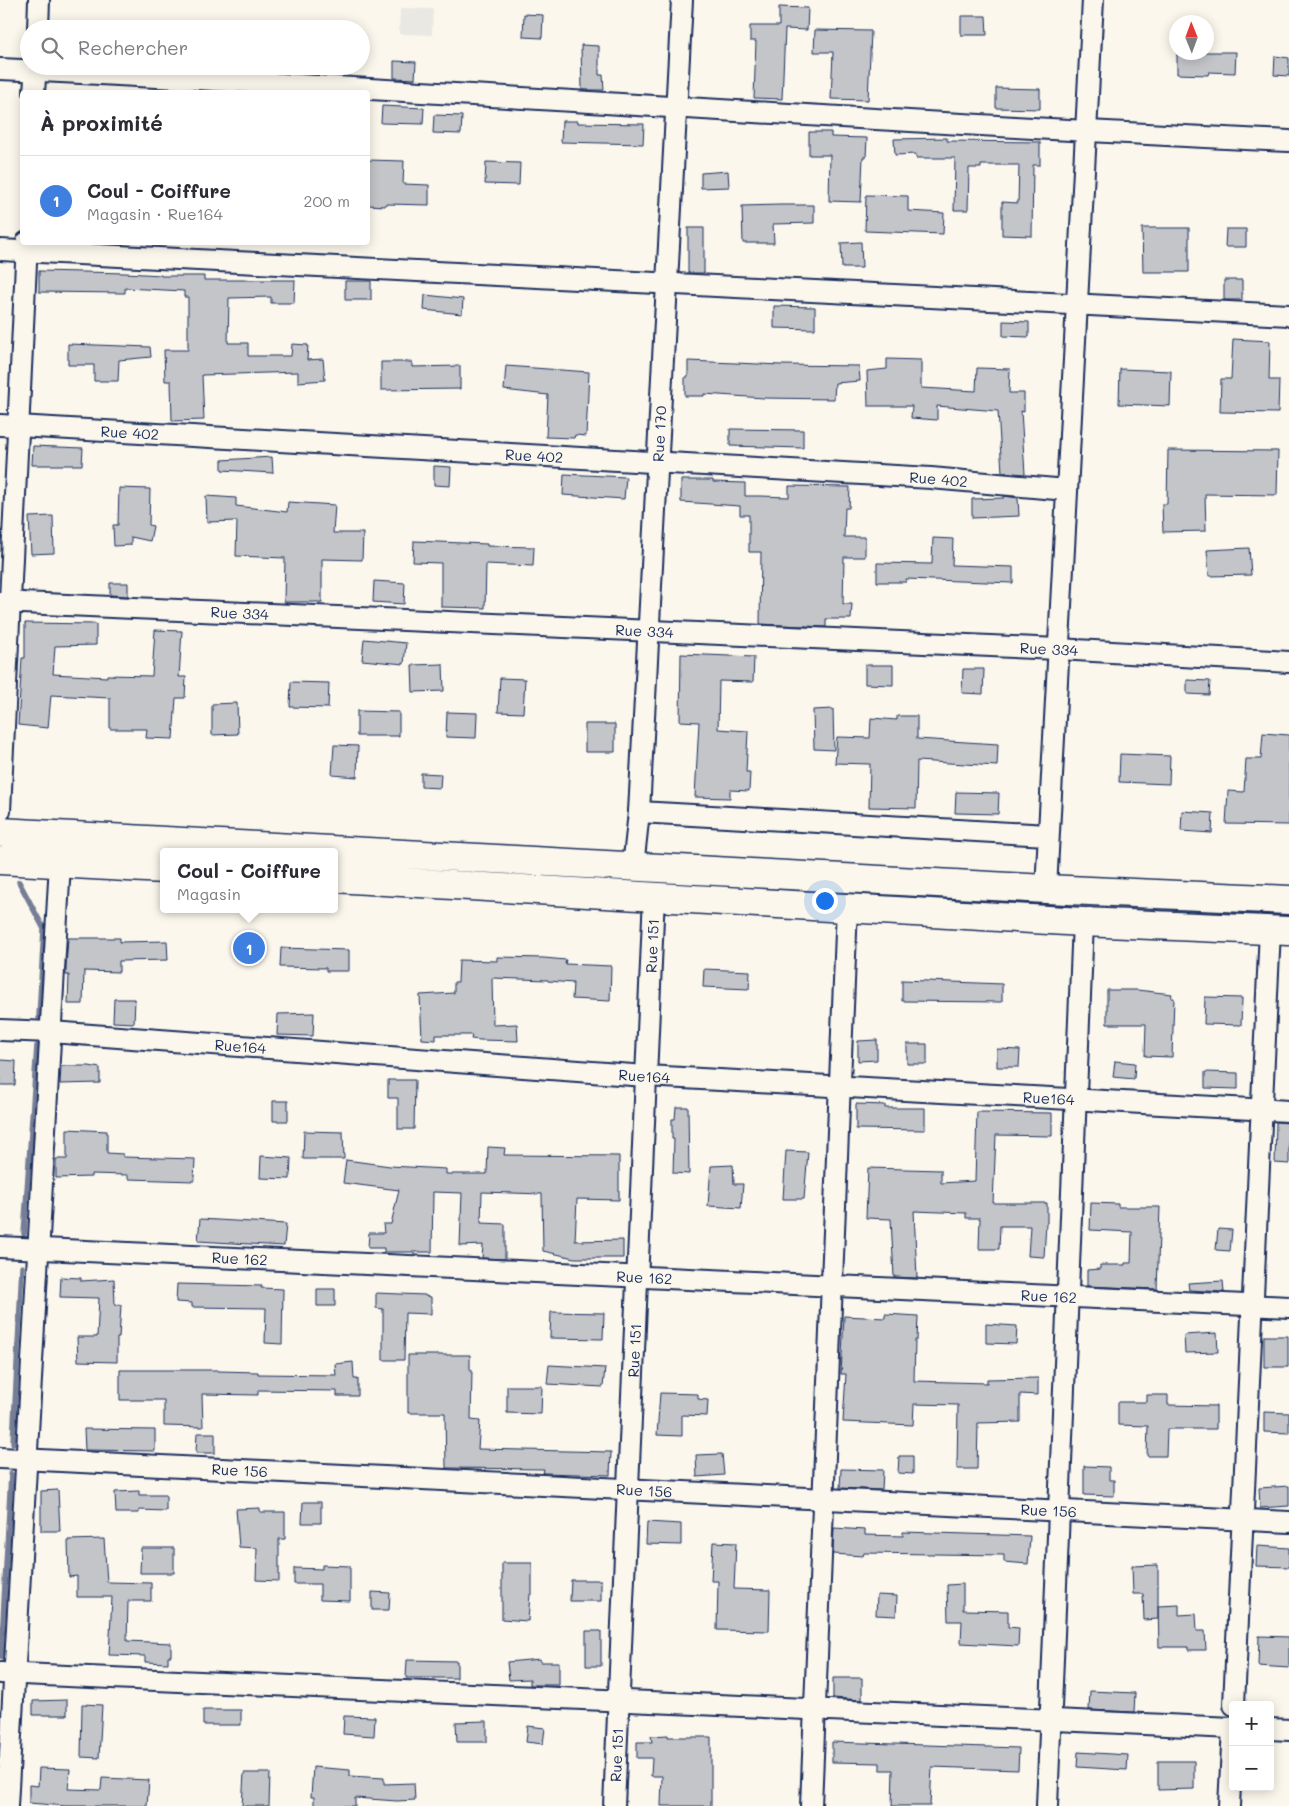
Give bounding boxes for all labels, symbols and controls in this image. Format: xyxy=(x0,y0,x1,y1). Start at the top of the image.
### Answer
north arrow xyxy=(1169,15,1214,60)
search box xyxy=(20,20,370,75)
icon: search xyxy=(38,34,66,62)
text: Rechercher xyxy=(78,35,188,60)
text: À proximité xyxy=(40,109,163,136)
text: Coul - Coiffure xyxy=(87,178,231,203)
text: 1 xyxy=(52,190,60,211)
text: 200 m xyxy=(303,190,350,211)
text: Magasin · Rue164 xyxy=(87,203,223,224)
street label: Rue 170 xyxy=(648,405,670,462)
street label: Rue 402 xyxy=(100,421,160,444)
street label: Rue 402 xyxy=(504,444,564,467)
street label: Rue 402 xyxy=(909,467,968,491)
street label: Rue 334 xyxy=(210,601,270,624)
street label: Rue 334 xyxy=(615,619,674,642)
street label: Rue 334 xyxy=(1019,637,1079,660)
popup xyxy=(160,848,338,913)
text: Coul - Coiffure xyxy=(177,858,321,883)
text: Magasin xyxy=(177,883,241,904)
your location xyxy=(812,888,838,914)
street label: Rue 151 xyxy=(641,918,663,973)
pin: 1 xyxy=(233,929,265,967)
street label: Rue164 xyxy=(214,1034,267,1058)
street label: Rue164 xyxy=(618,1064,671,1087)
street label: Rue164 xyxy=(1022,1087,1075,1109)
street label: Rue 162 xyxy=(211,1247,268,1269)
street label: Rue 162 xyxy=(616,1266,673,1288)
street label: Rue 162 xyxy=(1020,1285,1077,1307)
street label: Rue 151 xyxy=(623,1323,645,1378)
street label: Rue 156 xyxy=(211,1459,268,1481)
street label: Rue 156 xyxy=(616,1479,673,1501)
street label: Rue 156 xyxy=(1020,1499,1077,1521)
map controls xyxy=(1229,1701,1274,1791)
button: + xyxy=(1229,1701,1274,1746)
street label: Rue 151 xyxy=(605,1728,627,1783)
button: − xyxy=(1229,1746,1274,1791)

